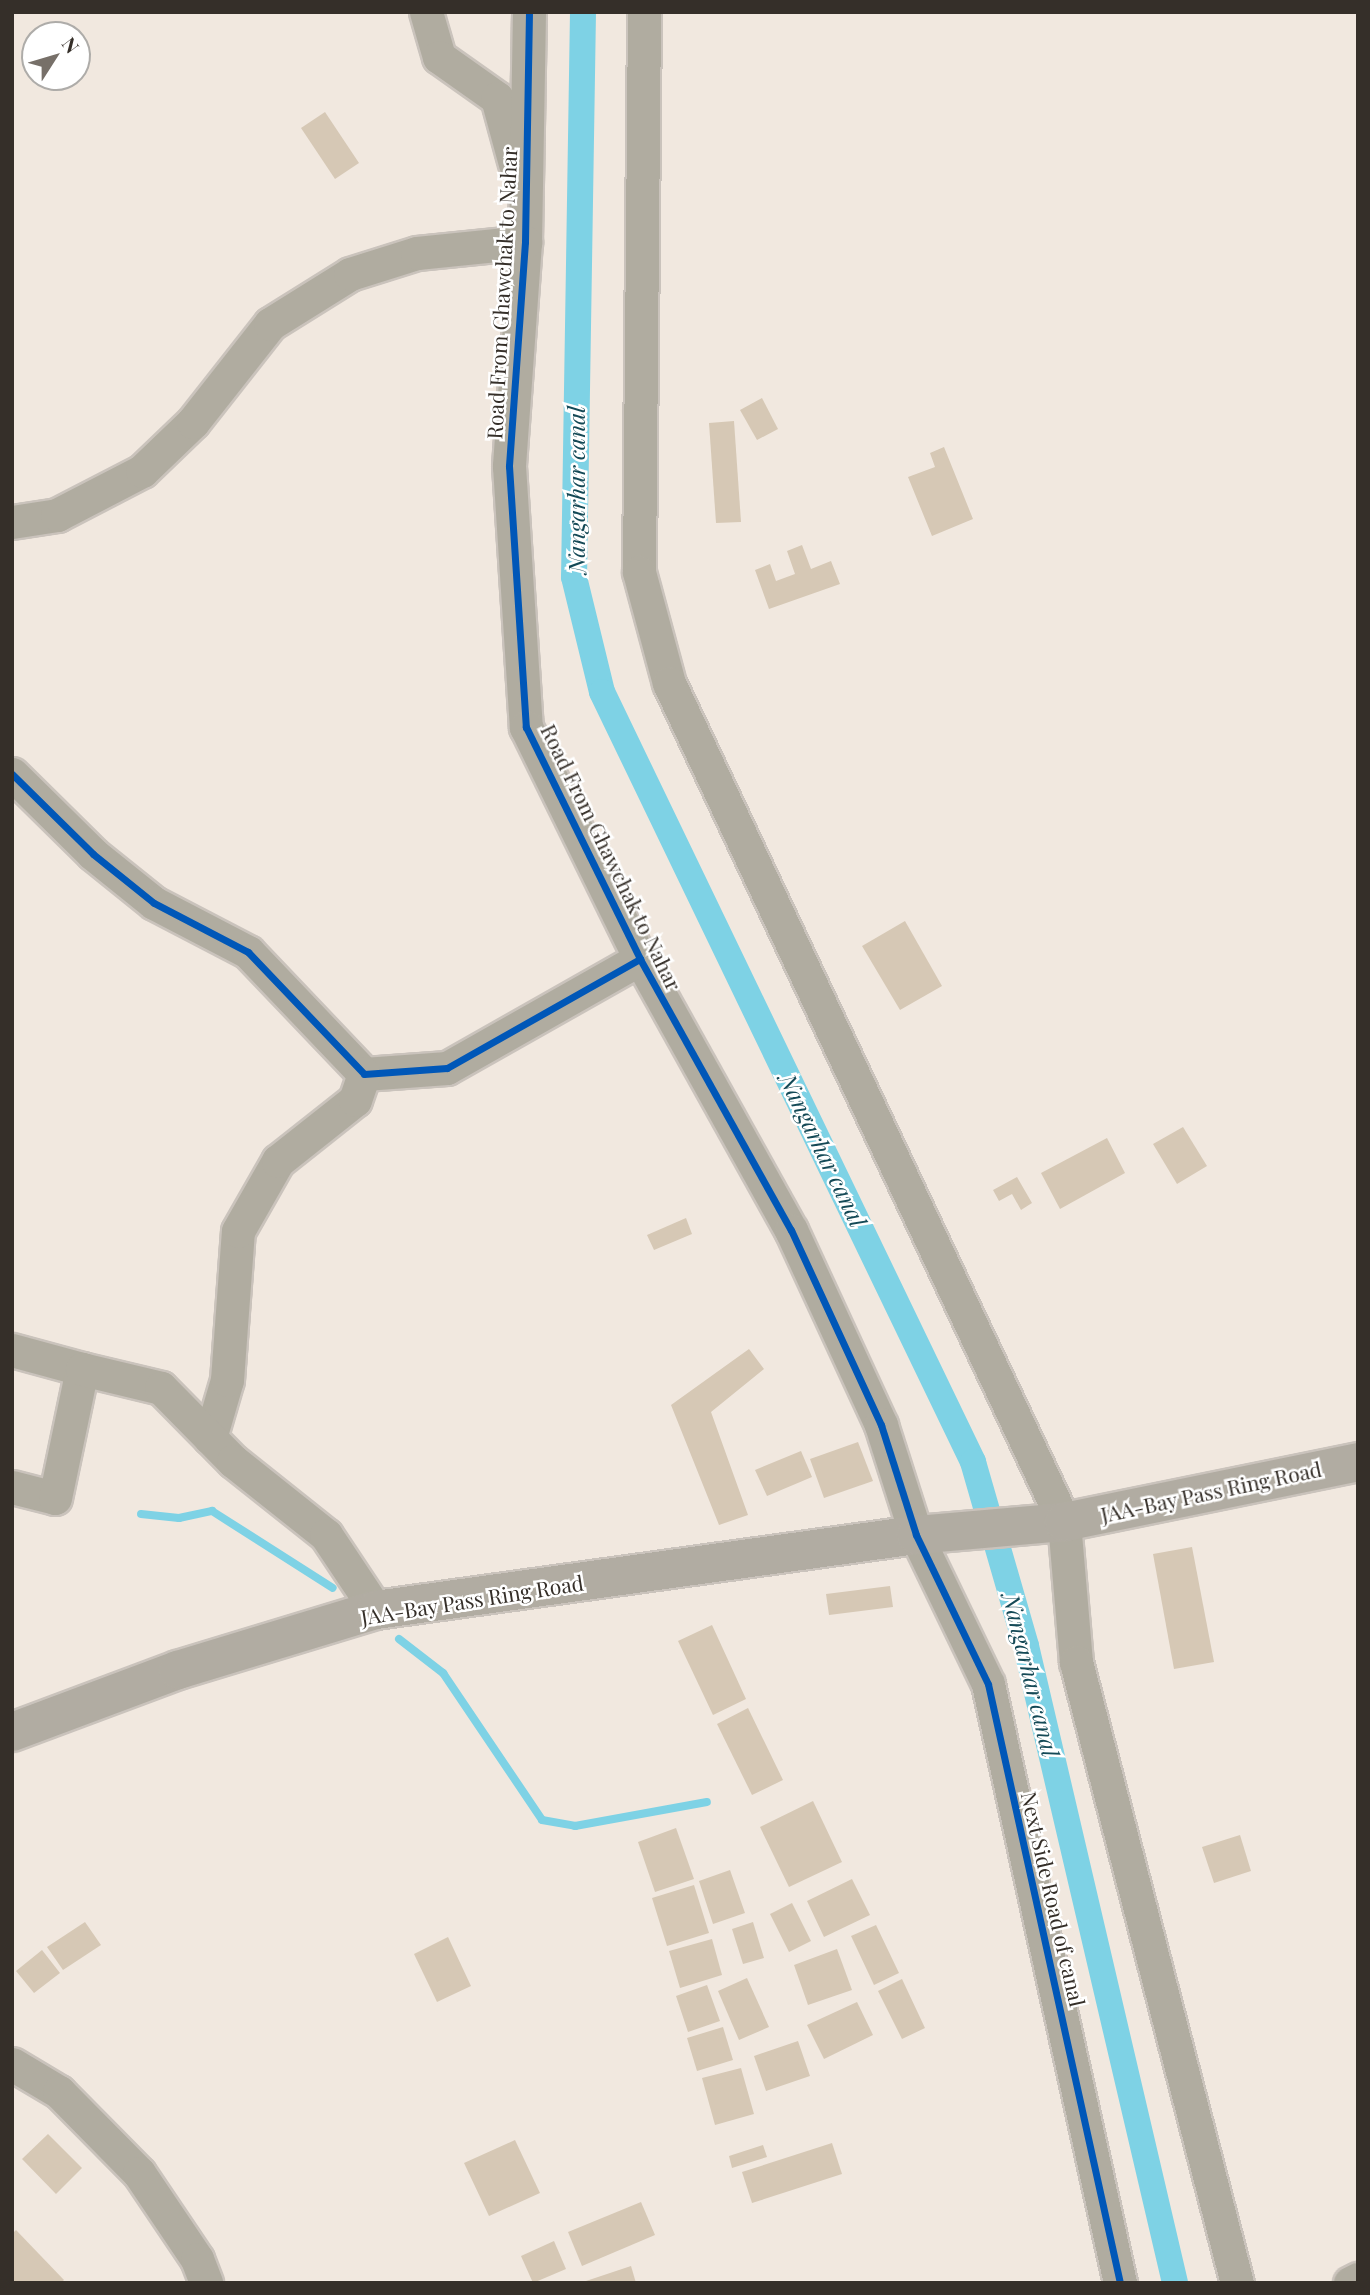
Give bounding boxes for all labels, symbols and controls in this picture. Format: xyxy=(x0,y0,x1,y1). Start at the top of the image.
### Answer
north arrow xyxy=(21,21,91,91)
text: N xyxy=(57,31,86,58)
street label: Road From Ghawchak to Nahar xyxy=(481,146,521,440)
water label: Nangarhar canal xyxy=(562,406,590,574)
street label: Road From Ghawchak to Nahar xyxy=(536,720,688,994)
water label: Nangarhar canal xyxy=(774,1069,872,1231)
street label: JAA-Bay Pass Ring Road xyxy=(1098,1455,1324,1527)
street label: JAA-Bay Pass Ring Road xyxy=(359,1569,585,1629)
water label: Nangarhar canal xyxy=(997,1590,1065,1760)
street label: Next Side Road of canal xyxy=(1017,1789,1091,2009)

